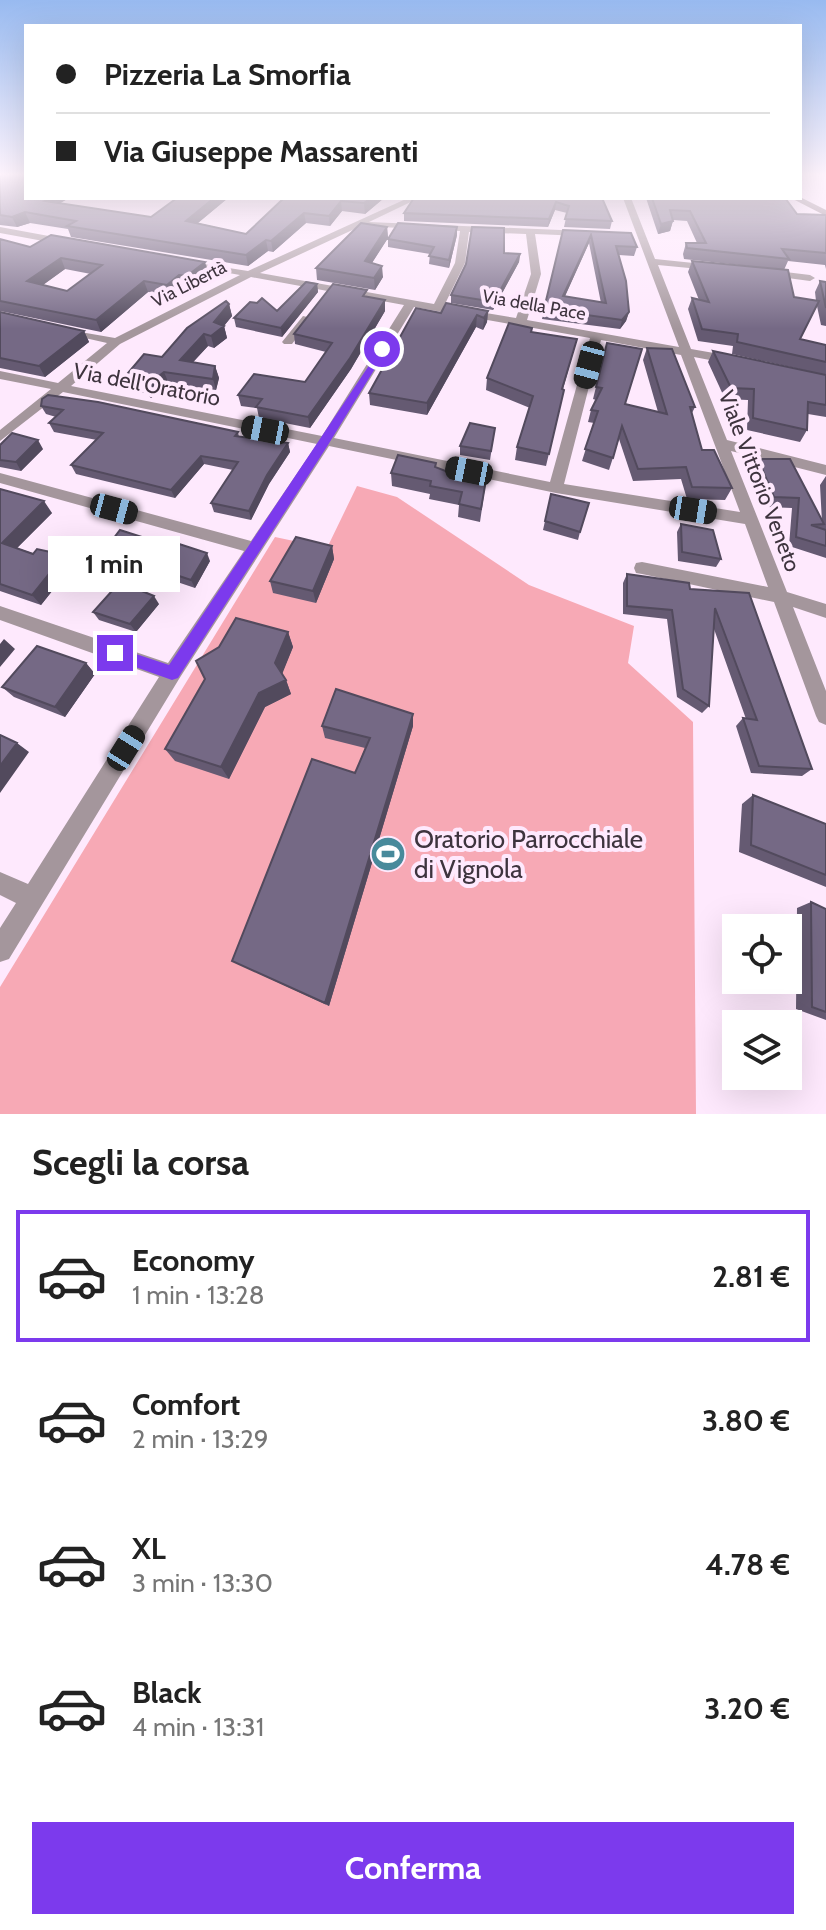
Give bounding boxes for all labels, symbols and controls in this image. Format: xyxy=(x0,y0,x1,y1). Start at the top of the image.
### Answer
text: Pizzeria La Smorfia xyxy=(104,56,351,93)
text: Via Giuseppe Massarenti xyxy=(104,133,419,170)
street label: Via Libertà xyxy=(148,256,230,312)
street label: Via della Pace xyxy=(481,285,587,325)
route start xyxy=(364,331,400,367)
car xyxy=(571,339,607,391)
street label: Via dell'Oratorio xyxy=(71,357,223,412)
street label: Viale Vittorio Veneto xyxy=(713,387,807,576)
car xyxy=(239,414,291,446)
car xyxy=(443,455,495,487)
car xyxy=(88,491,140,527)
car xyxy=(667,494,719,526)
callout: 1 min xyxy=(49,537,181,593)
text: 1 min xyxy=(85,548,143,580)
route end xyxy=(97,635,133,671)
car xyxy=(103,721,149,775)
place label: Oratorio Parrocchiale di Vignola xyxy=(414,823,643,885)
sports icon: Oratorio Parrocchiale di Vignola xyxy=(369,835,407,873)
map controls xyxy=(722,914,802,1090)
button: locate xyxy=(722,914,802,994)
button: layers xyxy=(722,1010,802,1090)
text: Scegli la corsa xyxy=(32,1140,249,1184)
icon: car xyxy=(36,1240,108,1312)
text: Economy xyxy=(132,1242,255,1279)
text: 2.81 € xyxy=(712,1258,790,1295)
text: 1 min · 13:28 xyxy=(132,1279,264,1311)
icon: car xyxy=(36,1384,108,1456)
text: Comfort xyxy=(132,1386,240,1423)
text: 3.80 € xyxy=(702,1402,790,1439)
text: 2 min · 13:29 xyxy=(132,1423,269,1455)
icon: car xyxy=(36,1528,108,1600)
text: XL xyxy=(132,1530,166,1567)
text: 4.78 € xyxy=(705,1546,790,1583)
text: 3 min · 13:30 xyxy=(132,1567,273,1599)
icon: car xyxy=(36,1672,108,1744)
text: Black xyxy=(132,1674,202,1711)
text: 3.20 € xyxy=(704,1690,790,1727)
text: 4 min · 13:31 xyxy=(132,1711,264,1743)
button: Conferma xyxy=(32,1822,794,1914)

